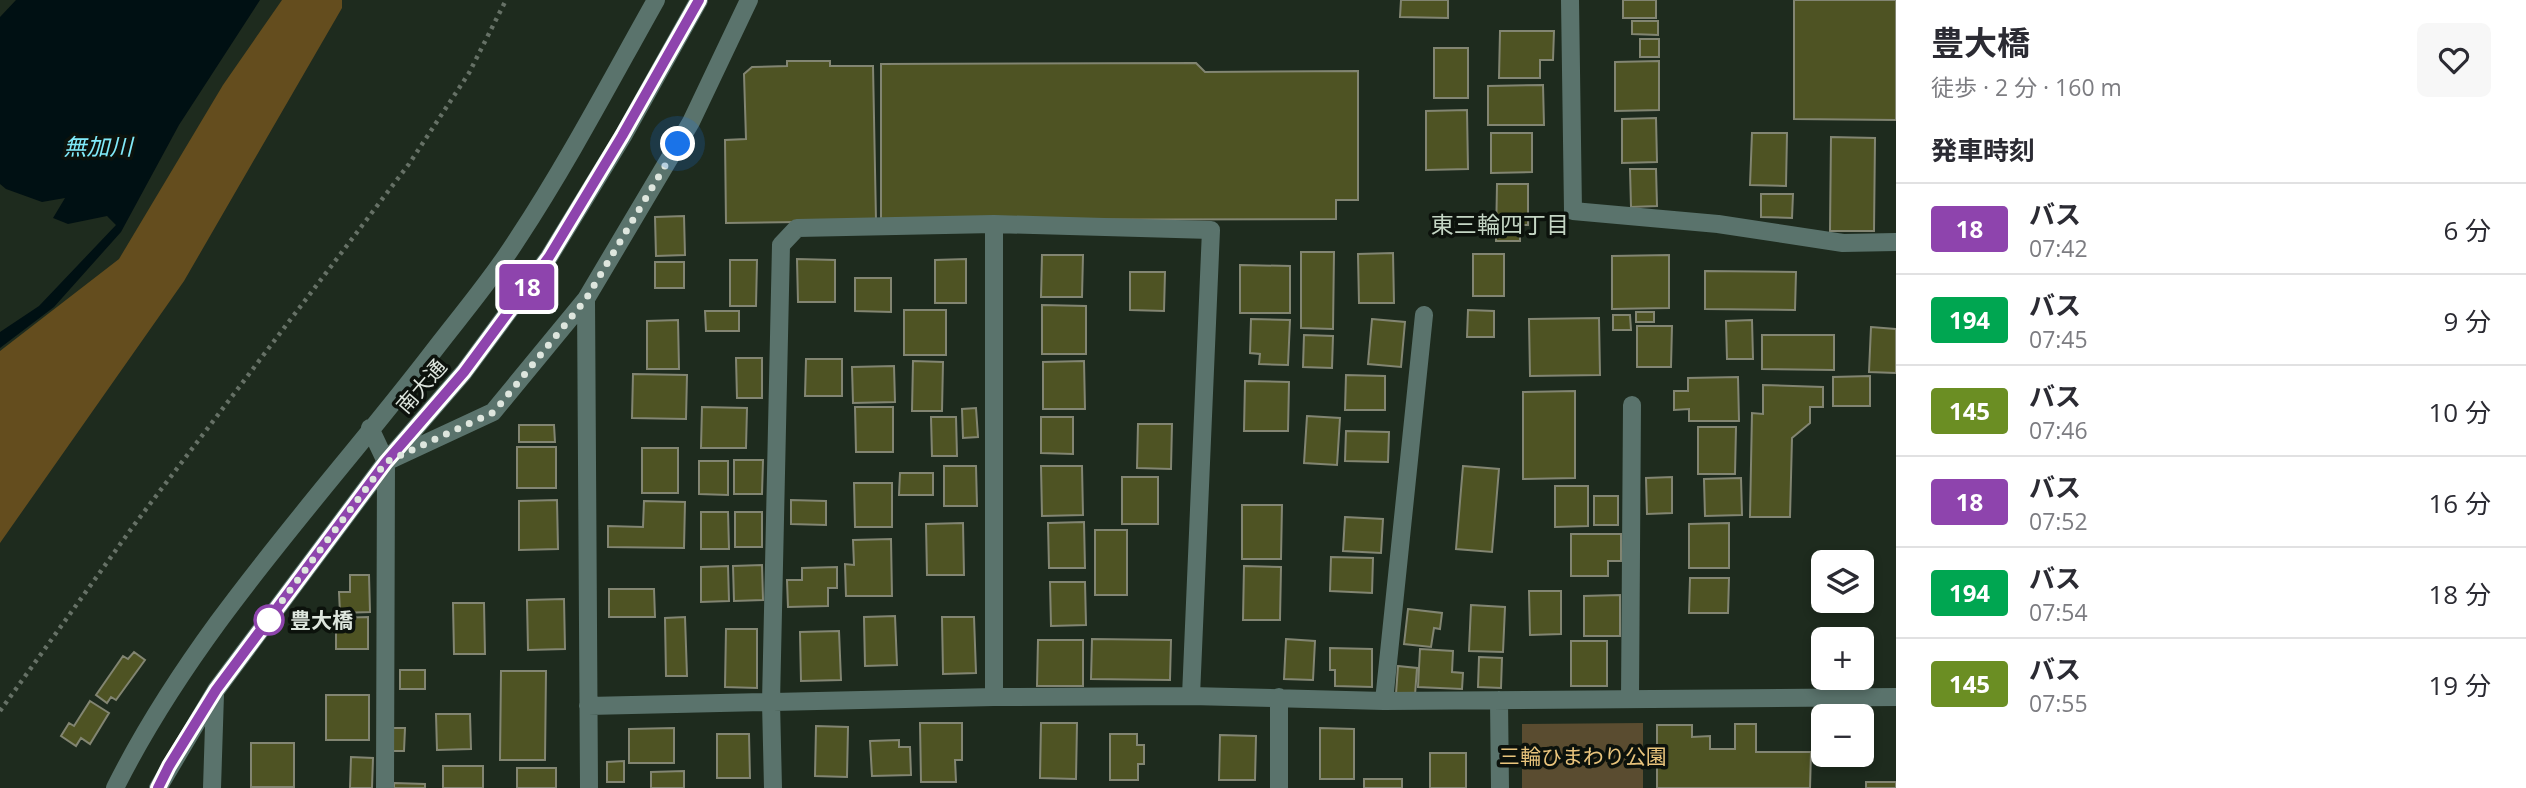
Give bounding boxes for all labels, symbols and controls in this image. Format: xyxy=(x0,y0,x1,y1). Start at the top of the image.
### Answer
text: 豊大橋 xyxy=(1931,20,2030,65)
button: heart xyxy=(2417,23,2491,97)
text: 徒歩 · 2 分 · 160 m xyxy=(1931,71,2122,103)
your location xyxy=(660,126,695,161)
water label: 無加川 xyxy=(64,130,136,162)
text: 発車時刻 xyxy=(1931,132,2035,168)
text: バス xyxy=(2029,196,2081,232)
district label: 東三輪四丁目 xyxy=(1431,208,1569,240)
text: 18 xyxy=(1956,212,1983,245)
text: 6 分 xyxy=(2443,212,2491,248)
text: 07:42 xyxy=(2029,232,2088,264)
line badge: 18 xyxy=(496,264,558,310)
text: 18 xyxy=(513,270,541,303)
text: バス xyxy=(2029,287,2081,323)
text: 194 xyxy=(1949,303,1990,336)
text: 9 分 xyxy=(2443,303,2491,339)
text: 07:45 xyxy=(2029,323,2088,355)
street label: 南大通 xyxy=(390,353,452,419)
text: バス xyxy=(2029,378,2081,414)
text: 145 xyxy=(1949,394,1990,427)
text: 10 分 xyxy=(2429,394,2491,430)
text: 07:46 xyxy=(2029,414,2088,446)
text: バス xyxy=(2029,469,2081,505)
text: 18 xyxy=(1956,485,1983,518)
text: 16 分 xyxy=(2429,485,2491,521)
text: 07:52 xyxy=(2029,505,2088,537)
map controls xyxy=(1811,550,1874,767)
button: layers xyxy=(1811,550,1874,613)
text: バス xyxy=(2029,560,2081,596)
text: 194 xyxy=(1949,576,1990,609)
text: 18 分 xyxy=(2429,576,2491,612)
text: 07:54 xyxy=(2029,596,2088,628)
marker: 豊大橋 xyxy=(254,605,284,635)
place label: 豊大橋 xyxy=(290,606,353,634)
button: + xyxy=(1811,627,1874,690)
text: バス xyxy=(2029,651,2081,687)
text: 145 xyxy=(1949,667,1990,700)
text: 19 分 xyxy=(2429,667,2491,703)
text: 07:55 xyxy=(2029,687,2088,719)
button: − xyxy=(1811,704,1874,767)
park label: 三輪ひまわり公園 xyxy=(1499,742,1667,770)

